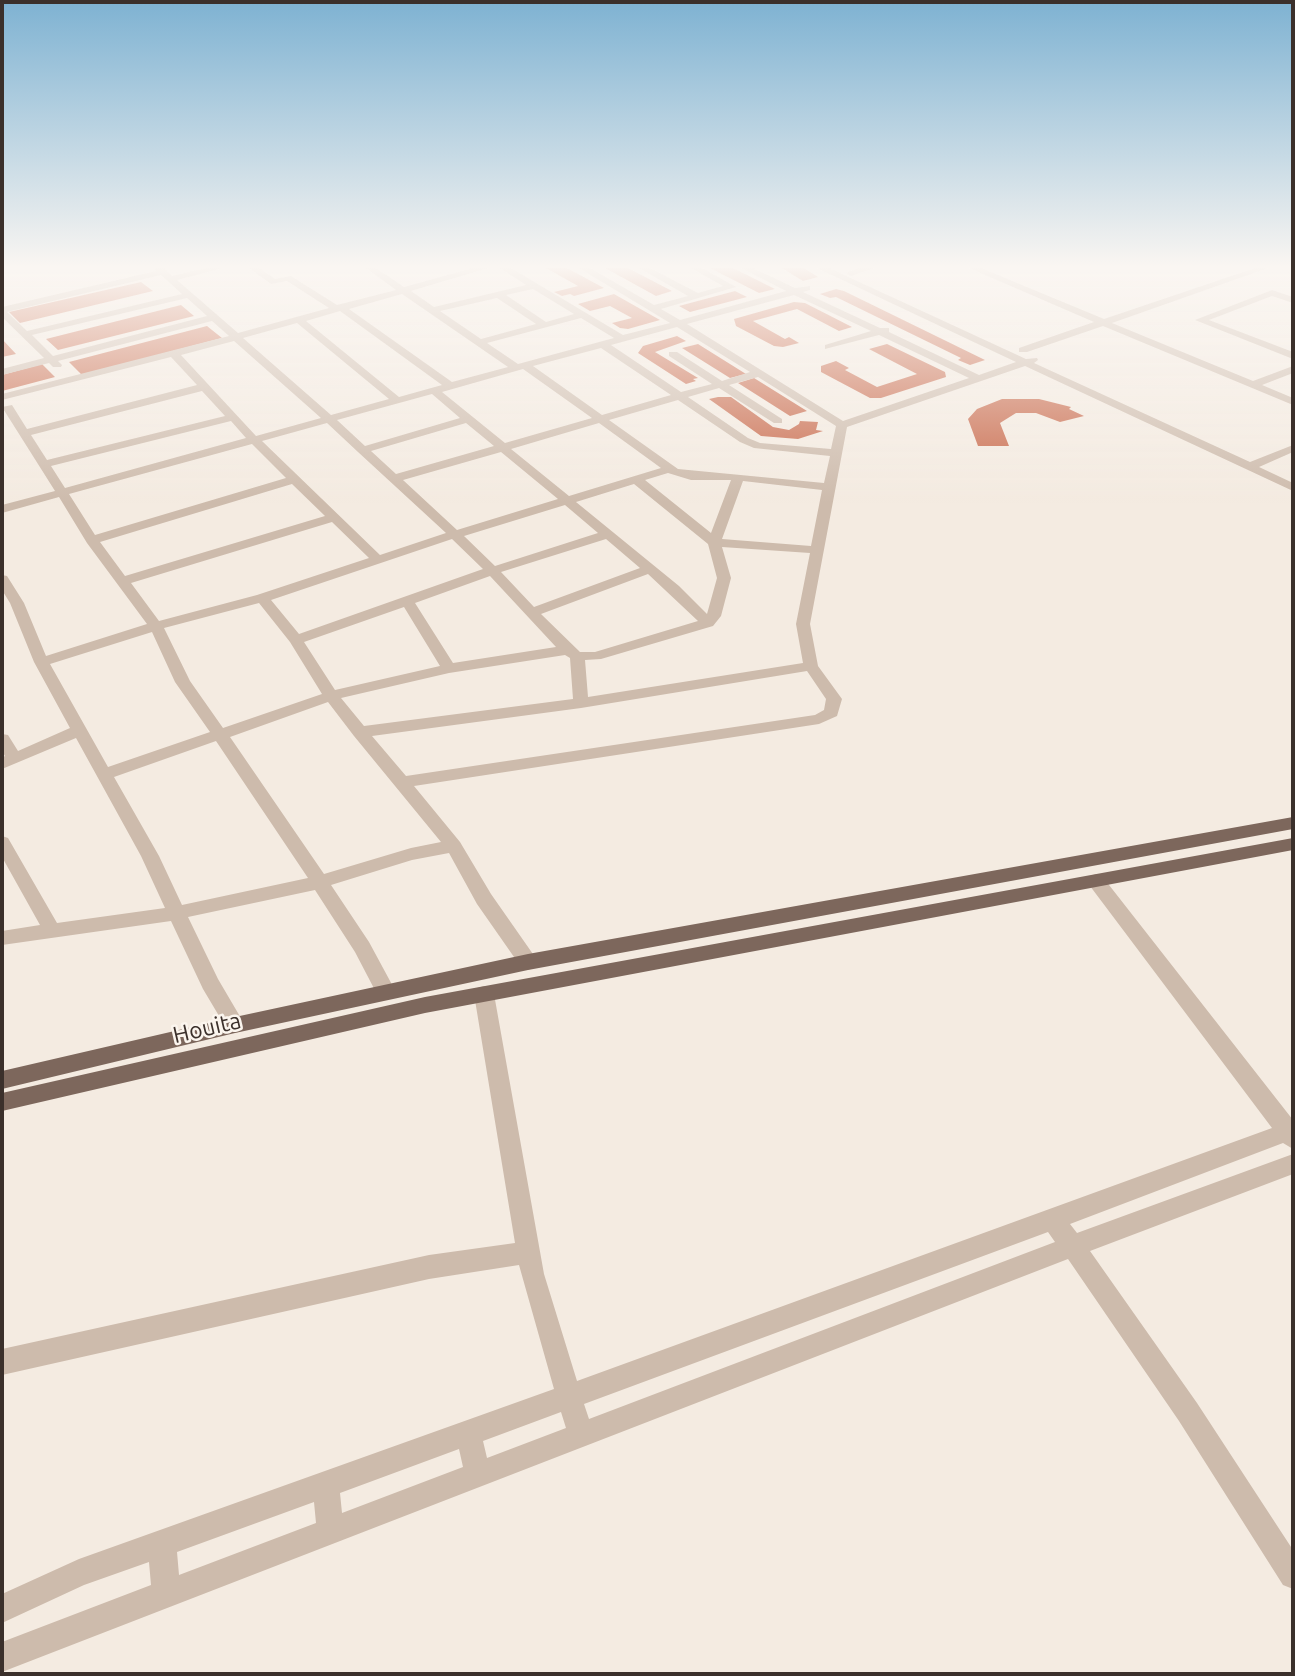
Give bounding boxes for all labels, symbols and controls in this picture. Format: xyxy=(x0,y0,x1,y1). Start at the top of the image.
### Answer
street label: Houita xyxy=(170,1007,244,1049)

